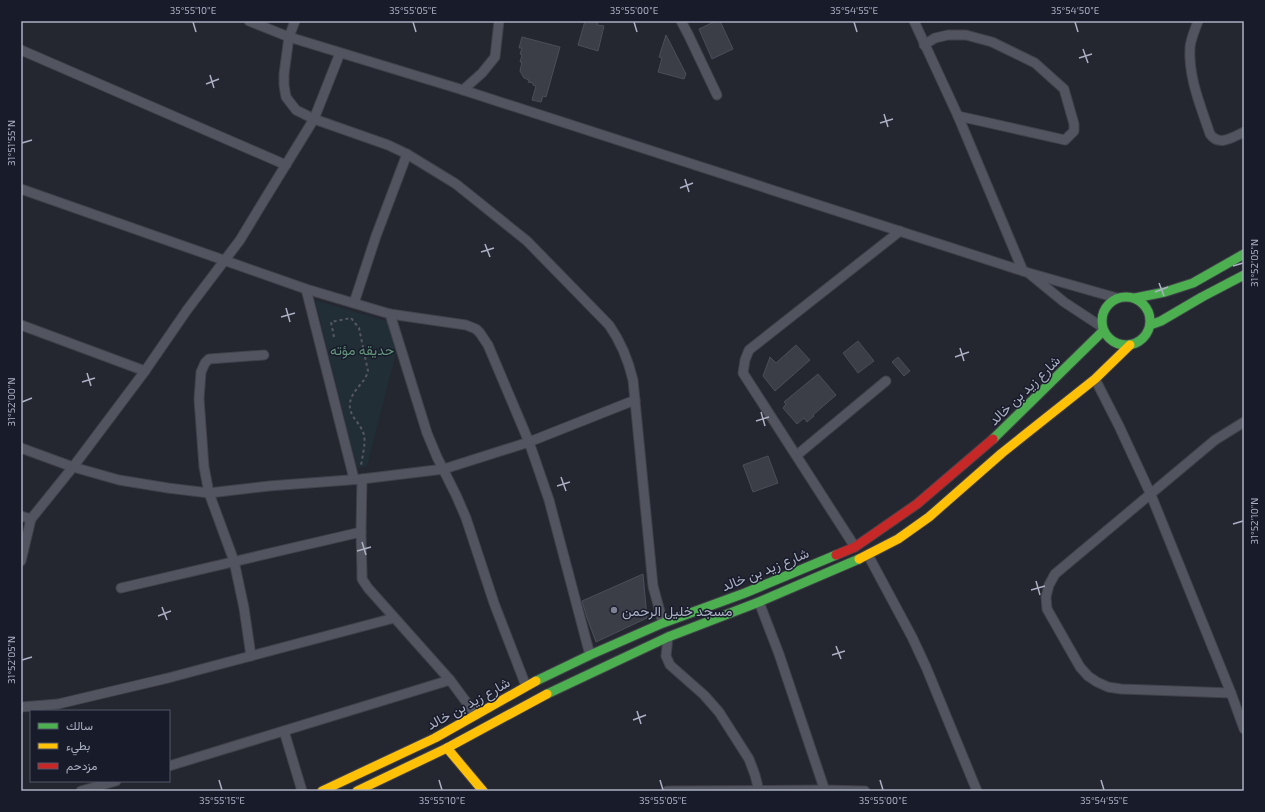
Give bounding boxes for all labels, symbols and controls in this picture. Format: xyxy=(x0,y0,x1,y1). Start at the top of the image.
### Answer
text: 35°55'10"E xyxy=(170,4,217,16)
text: 35°55'05"E xyxy=(389,4,437,16)
text: 35°55'00"E xyxy=(610,4,659,16)
text: 35°54'55"E xyxy=(830,4,878,16)
text: 35°54'50"E xyxy=(1051,4,1100,16)
text: 31°51'55"N xyxy=(5,120,17,166)
text: 31°52'05"N xyxy=(1248,239,1260,287)
park label: حديقه مؤته xyxy=(330,341,394,359)
street label: شارع زيد بن خالد xyxy=(985,352,1065,431)
text: 31°52'00"N xyxy=(5,378,17,426)
text: 31°52'10"N xyxy=(1248,498,1260,544)
street label: شارع زيد بن خالد xyxy=(719,544,812,597)
place label: مسجد خليل الرحمن xyxy=(622,602,732,620)
marker: مسجد خليل الرحمن xyxy=(609,605,619,615)
text: 31°52'05"N xyxy=(5,636,17,684)
street label: شارع زيد بن خالد xyxy=(423,673,514,736)
legend xyxy=(30,710,170,782)
text: سالك xyxy=(66,718,93,732)
text: بطيء xyxy=(66,738,90,756)
text: مزدحم xyxy=(66,758,97,774)
text: 35°55'15"E xyxy=(199,794,245,806)
text: 35°55'10"E xyxy=(419,794,466,806)
text: 35°55'05"E xyxy=(639,794,687,806)
text: 35°55'00"E xyxy=(859,794,908,806)
text: 35°54'55"E xyxy=(1080,794,1128,806)

